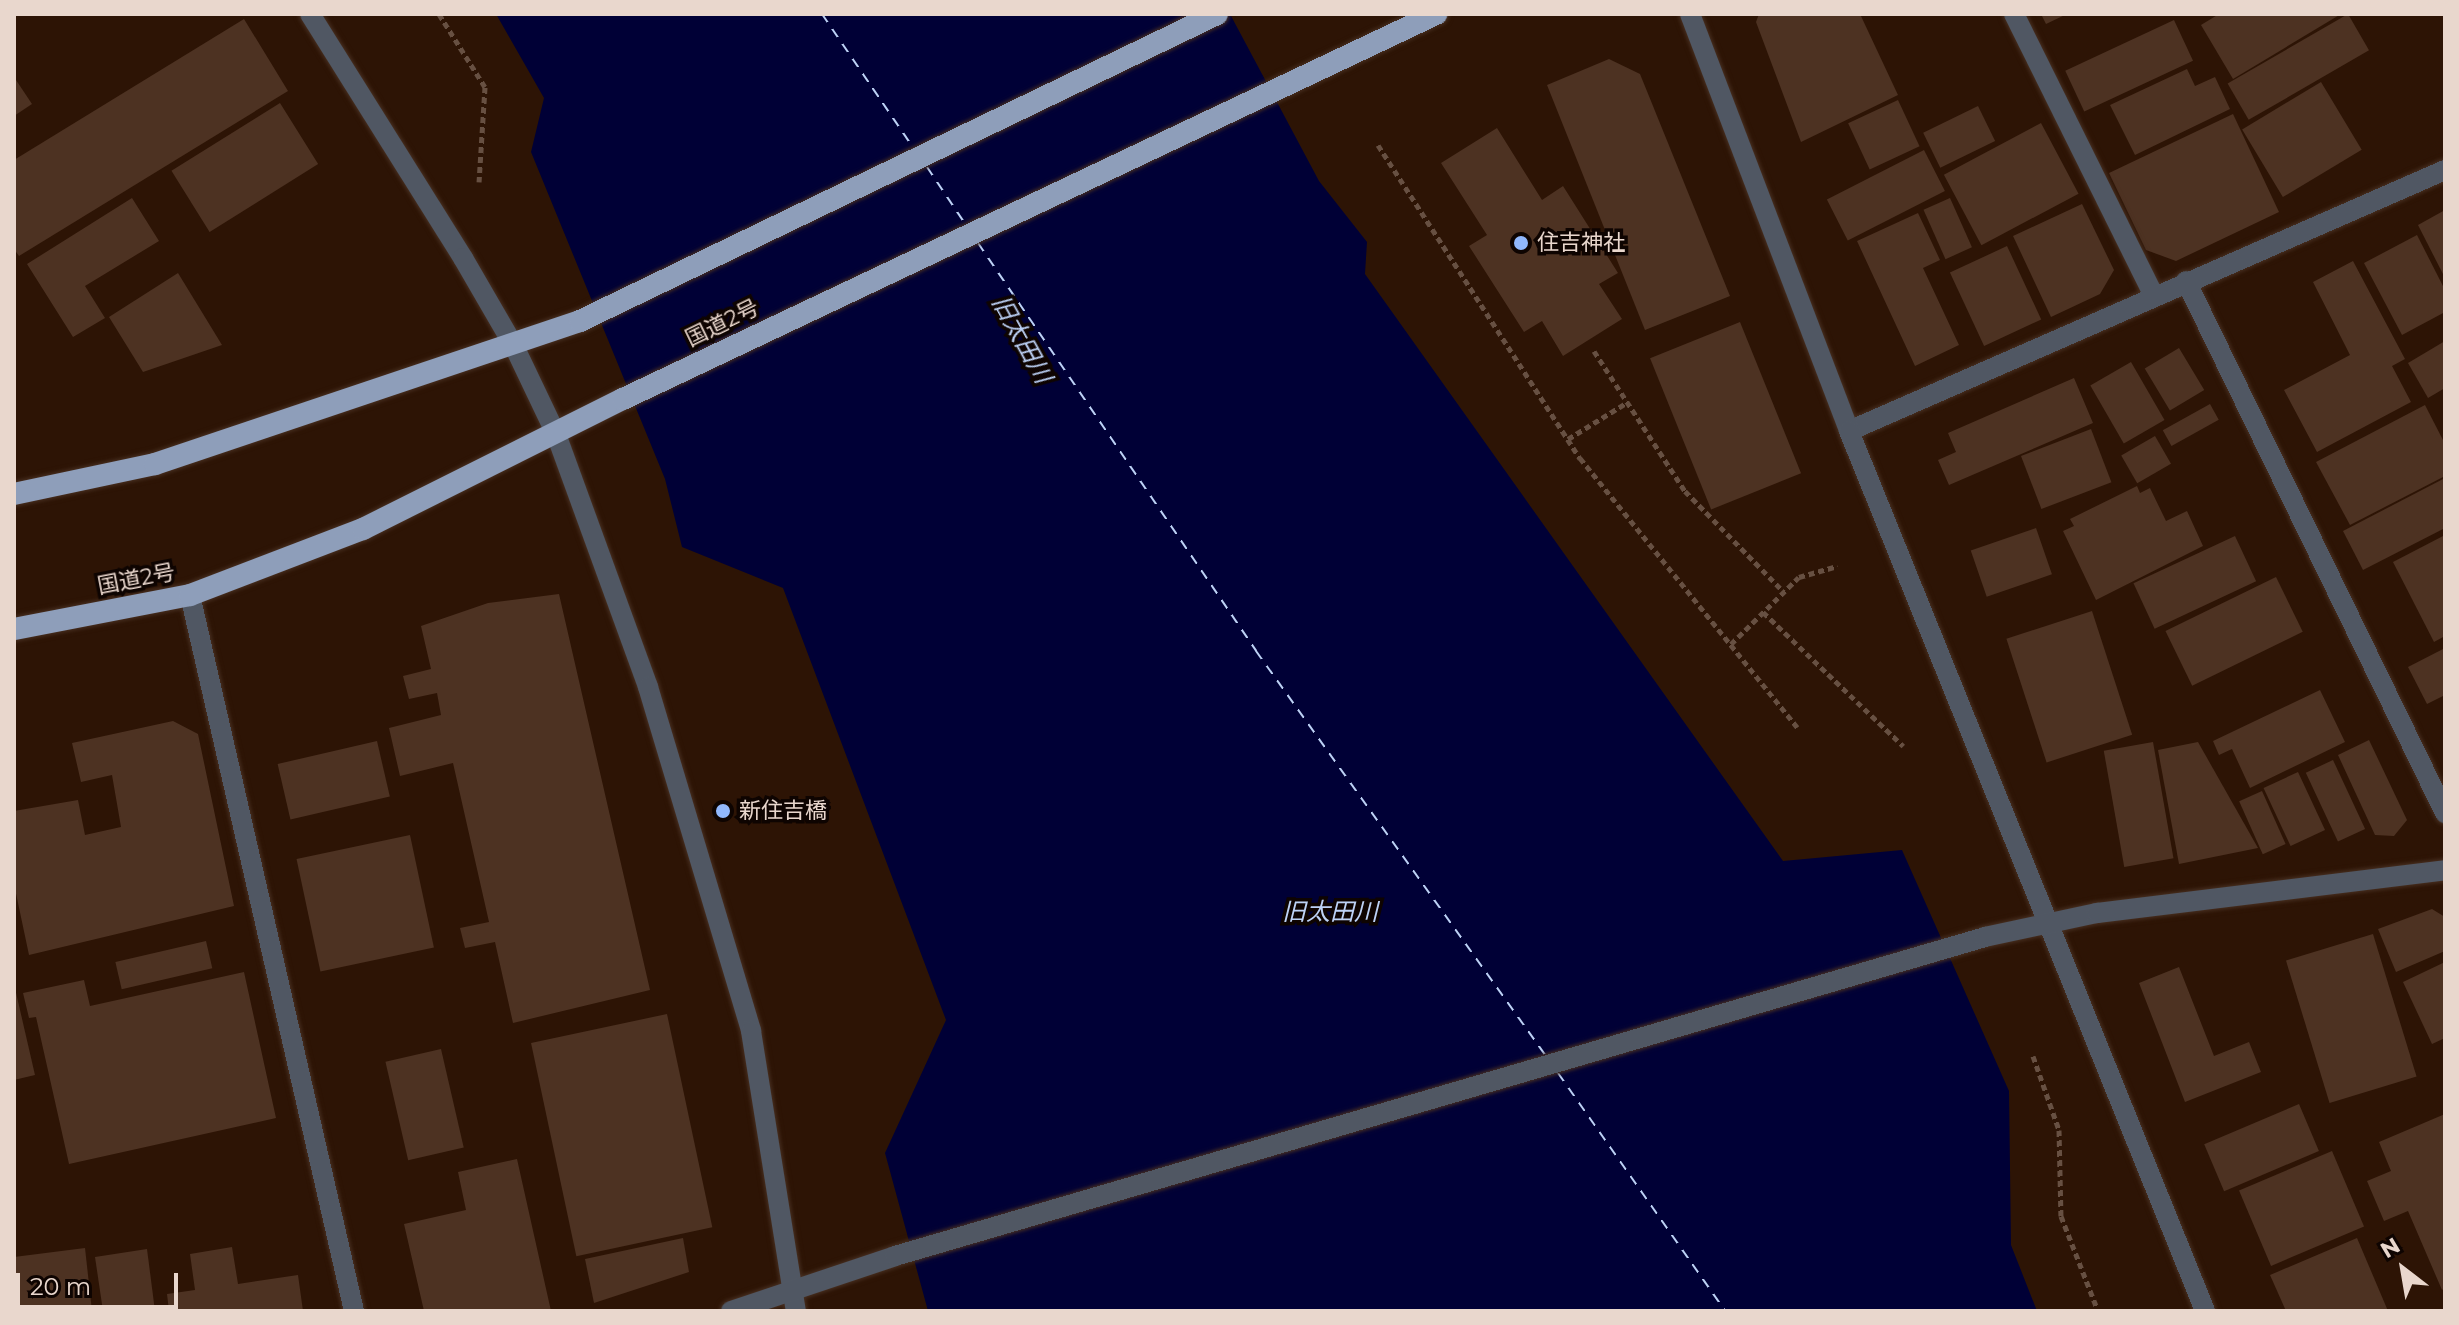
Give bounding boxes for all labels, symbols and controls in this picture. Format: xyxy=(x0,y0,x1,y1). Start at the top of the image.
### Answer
place label: 住吉神社 xyxy=(1537,230,1625,256)
marker: 住吉神社 xyxy=(1512,234,1530,252)
water label: 旧太田川 xyxy=(986,290,1058,388)
street label: 国道2号 xyxy=(681,294,763,352)
street label: 国道2号 xyxy=(95,559,177,599)
place label: 新住吉橋 xyxy=(739,798,827,824)
marker: 新住吉橋 xyxy=(714,802,732,820)
water label: 旧太田川 xyxy=(1282,898,1378,926)
north arrow xyxy=(2363,1229,2443,1309)
text: N xyxy=(2376,1232,2405,1264)
scale bar xyxy=(20,1257,182,1307)
text: 20 m xyxy=(30,1272,91,1301)

